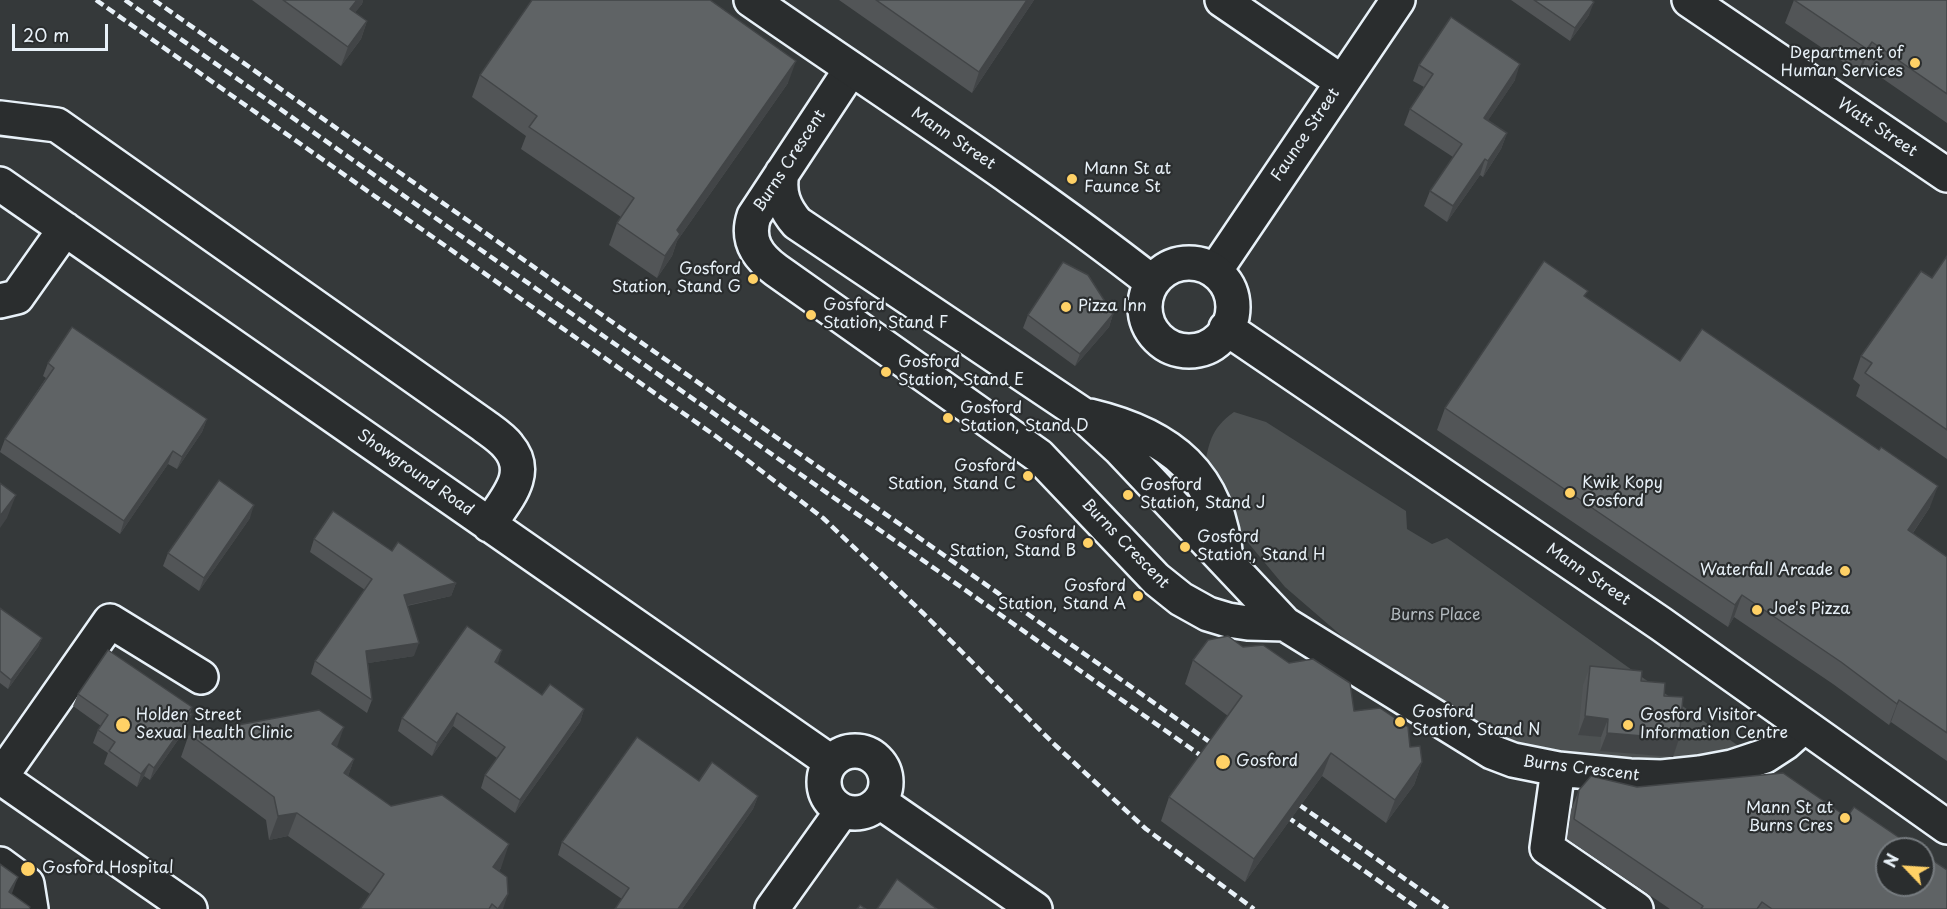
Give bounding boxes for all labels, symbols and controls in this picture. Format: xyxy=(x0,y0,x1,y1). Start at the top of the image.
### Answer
scale bar xyxy=(15,12,111,50)
text: 20 m xyxy=(23,21,69,48)
place label: Department of Human Services xyxy=(1781,44,1903,82)
marker: Department of Human Services xyxy=(1908,56,1922,70)
street label: Faunce Street xyxy=(1268,85,1344,185)
street label: Watt Street xyxy=(1834,94,1920,162)
street label: Mann Street xyxy=(907,104,999,174)
street label: Burns Crescent xyxy=(750,106,830,216)
place label: Mann St at Faunce St xyxy=(1084,160,1171,198)
marker: Mann St at Faunce St xyxy=(1065,172,1079,186)
place label: Gosford Station, Stand G xyxy=(612,260,741,298)
marker: Gosford Station, Stand G xyxy=(746,272,760,286)
place label: Gosford Station, Stand F xyxy=(823,296,948,334)
place label: Pizza Inn xyxy=(1078,297,1147,317)
marker: Pizza Inn xyxy=(1059,300,1073,314)
marker: Gosford Station, Stand F xyxy=(804,308,818,322)
place label: Gosford Station, Stand E xyxy=(898,353,1024,391)
marker: Gosford Station, Stand E xyxy=(879,365,893,379)
place label: Gosford Station, Stand D xyxy=(960,399,1089,437)
marker: Gosford Station, Stand D xyxy=(941,411,955,425)
street label: Showground Road xyxy=(353,426,477,520)
place label: Gosford Station, Stand C xyxy=(888,457,1016,495)
marker: Gosford Station, Stand C xyxy=(1021,469,1035,483)
place label: Kwik Kopy Gosford xyxy=(1582,474,1663,512)
place label: Gosford Station, Stand J xyxy=(1140,476,1266,514)
marker: Kwik Kopy Gosford xyxy=(1563,486,1577,500)
marker: Gosford Station, Stand J xyxy=(1121,488,1135,502)
street label: Burns Crescent xyxy=(1077,495,1173,593)
place label: Gosford Station, Stand B xyxy=(949,524,1076,562)
place label: Gosford Station, Stand H xyxy=(1197,528,1325,566)
marker: Gosford Station, Stand B xyxy=(1081,536,1095,550)
marker: Gosford Station, Stand H xyxy=(1178,540,1192,554)
street label: Mann Street xyxy=(1542,540,1634,610)
place label: Waterfall Arcade xyxy=(1700,561,1833,581)
marker: Waterfall Arcade xyxy=(1838,564,1852,578)
place label: Gosford Station, Stand A xyxy=(998,577,1126,615)
marker: Gosford Station, Stand A xyxy=(1131,589,1145,603)
place label: Joe's Pizza xyxy=(1769,600,1850,620)
marker: Joe's Pizza xyxy=(1750,603,1764,617)
park label: Burns Place xyxy=(1390,606,1480,626)
place label: Gosford Station, Stand N xyxy=(1412,703,1540,741)
place label: Holden Street Sexual Health Clinic xyxy=(136,706,293,744)
place label: Gosford Visitor Information Centre xyxy=(1640,706,1788,744)
marker: Gosford Station, Stand N xyxy=(1393,715,1407,729)
marker: Holden Street Sexual Health Clinic xyxy=(114,716,132,734)
marker: Gosford Visitor Information Centre xyxy=(1621,718,1635,732)
place label: Gosford xyxy=(1236,752,1298,772)
street label: Burns Crescent xyxy=(1522,752,1640,786)
marker: Gosford xyxy=(1214,753,1232,771)
place label: Mann St at Burns Cres xyxy=(1746,799,1833,837)
marker: Mann St at Burns Cres xyxy=(1838,811,1852,825)
north arrow xyxy=(1875,837,1935,897)
text: N xyxy=(1877,849,1904,871)
place label: Gosford Hospital xyxy=(42,859,173,879)
marker: Gosford Hospital xyxy=(19,860,37,878)

